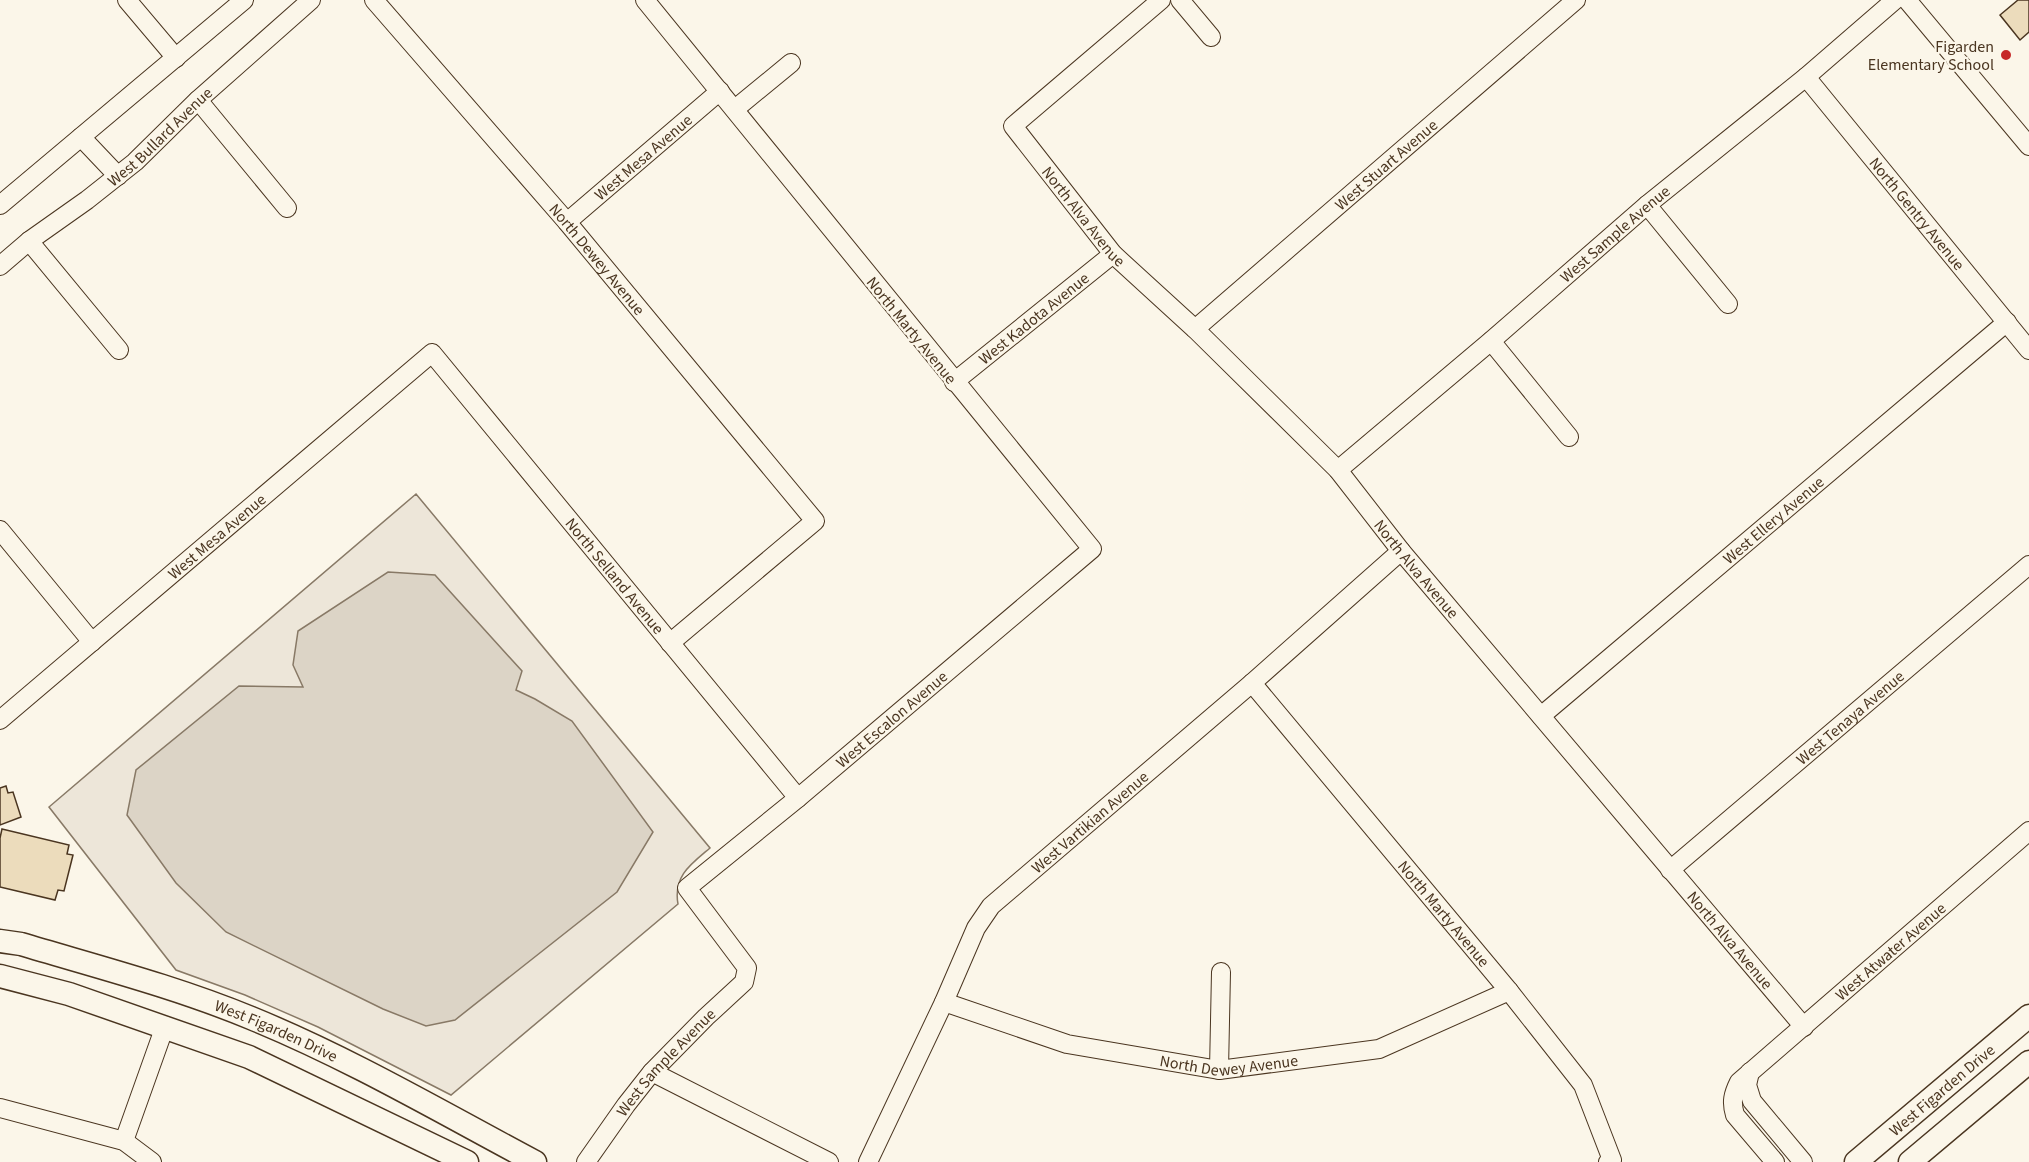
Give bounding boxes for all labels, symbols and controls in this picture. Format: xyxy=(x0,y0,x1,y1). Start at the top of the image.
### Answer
place label: Figarden Elementary School xyxy=(1868,36,1994,76)
marker: Figarden Elementary School xyxy=(1999,48,2013,62)
street label: West Bullard Avenue xyxy=(103,82,218,192)
street label: West Mesa Avenue xyxy=(590,109,697,206)
street label: West Stuart Avenue xyxy=(1330,114,1443,216)
street label: North Gentry Avenue xyxy=(1864,153,1969,275)
street label: North Alva Avenue xyxy=(1036,162,1130,272)
street label: West Sample Avenue xyxy=(1556,181,1675,288)
street label: North Dewey Avenue xyxy=(544,199,650,320)
street label: West Kadota Avenue xyxy=(974,268,1094,370)
street label: North Marty Avenue xyxy=(861,272,962,389)
street label: West Ellery Avenue xyxy=(1719,471,1829,570)
street label: West Mesa Avenue xyxy=(163,489,271,585)
street label: North Selland Avenue xyxy=(560,513,669,639)
street label: North Alva Avenue xyxy=(1368,515,1464,624)
street label: West Escalon Avenue xyxy=(832,666,953,773)
street label: West Tenaya Avenue xyxy=(1792,666,1909,770)
street label: West Vartikian Avenue xyxy=(1027,766,1154,879)
street label: North Marty Avenue xyxy=(1392,856,1494,972)
street label: North Alva Avenue xyxy=(1682,887,1778,995)
street label: West Atwater Avenue xyxy=(1831,898,1951,1006)
street label: West Figarden Drive xyxy=(211,995,341,1068)
street label: West Sample Avenue xyxy=(611,1004,721,1121)
street label: West Figarden Drive xyxy=(1885,1039,2000,1142)
street label: North Dewey Avenue xyxy=(1158,1050,1299,1082)

